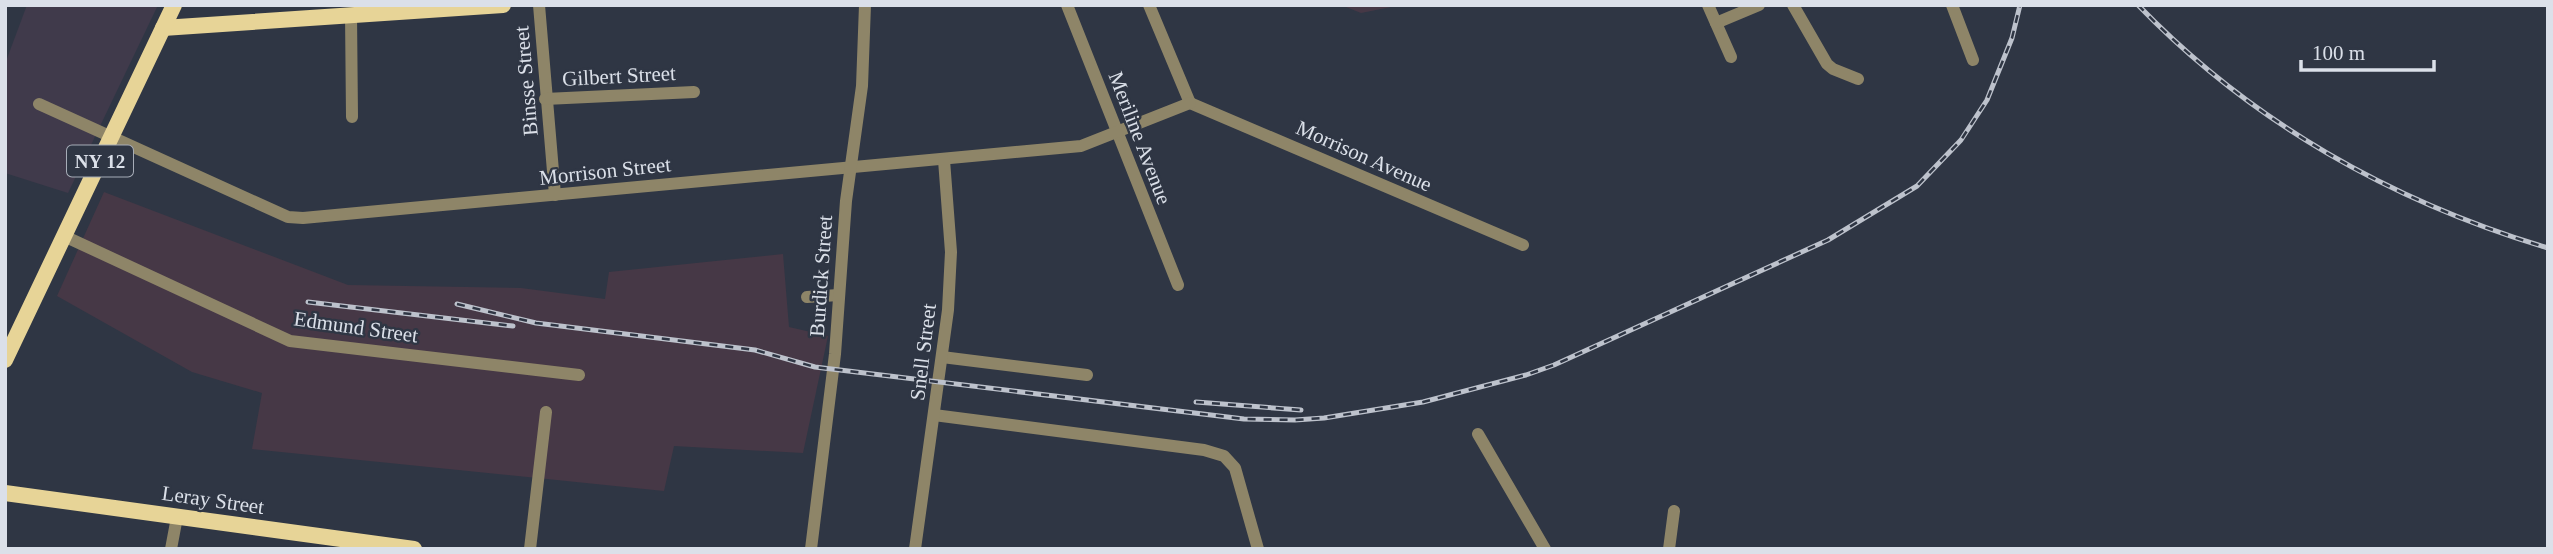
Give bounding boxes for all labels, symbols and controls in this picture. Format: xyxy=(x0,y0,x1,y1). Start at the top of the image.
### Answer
street label: Binsse Street xyxy=(509,25,543,137)
scale bar xyxy=(2301,28,2434,72)
text: 100 m xyxy=(2312,41,2365,65)
street label: Gilbert Street xyxy=(562,61,677,91)
street label: Meriline Avenue xyxy=(1104,68,1176,208)
street label: Morrison Avenue xyxy=(1292,115,1436,197)
road number: NY 12 xyxy=(67,146,133,176)
street label: Morrison Street xyxy=(538,152,672,190)
street label: Burdick Street xyxy=(805,214,837,338)
street label: Snell Street xyxy=(905,302,941,402)
street label: Edmund Street xyxy=(292,306,420,348)
street label: Leray Street xyxy=(160,481,266,519)

